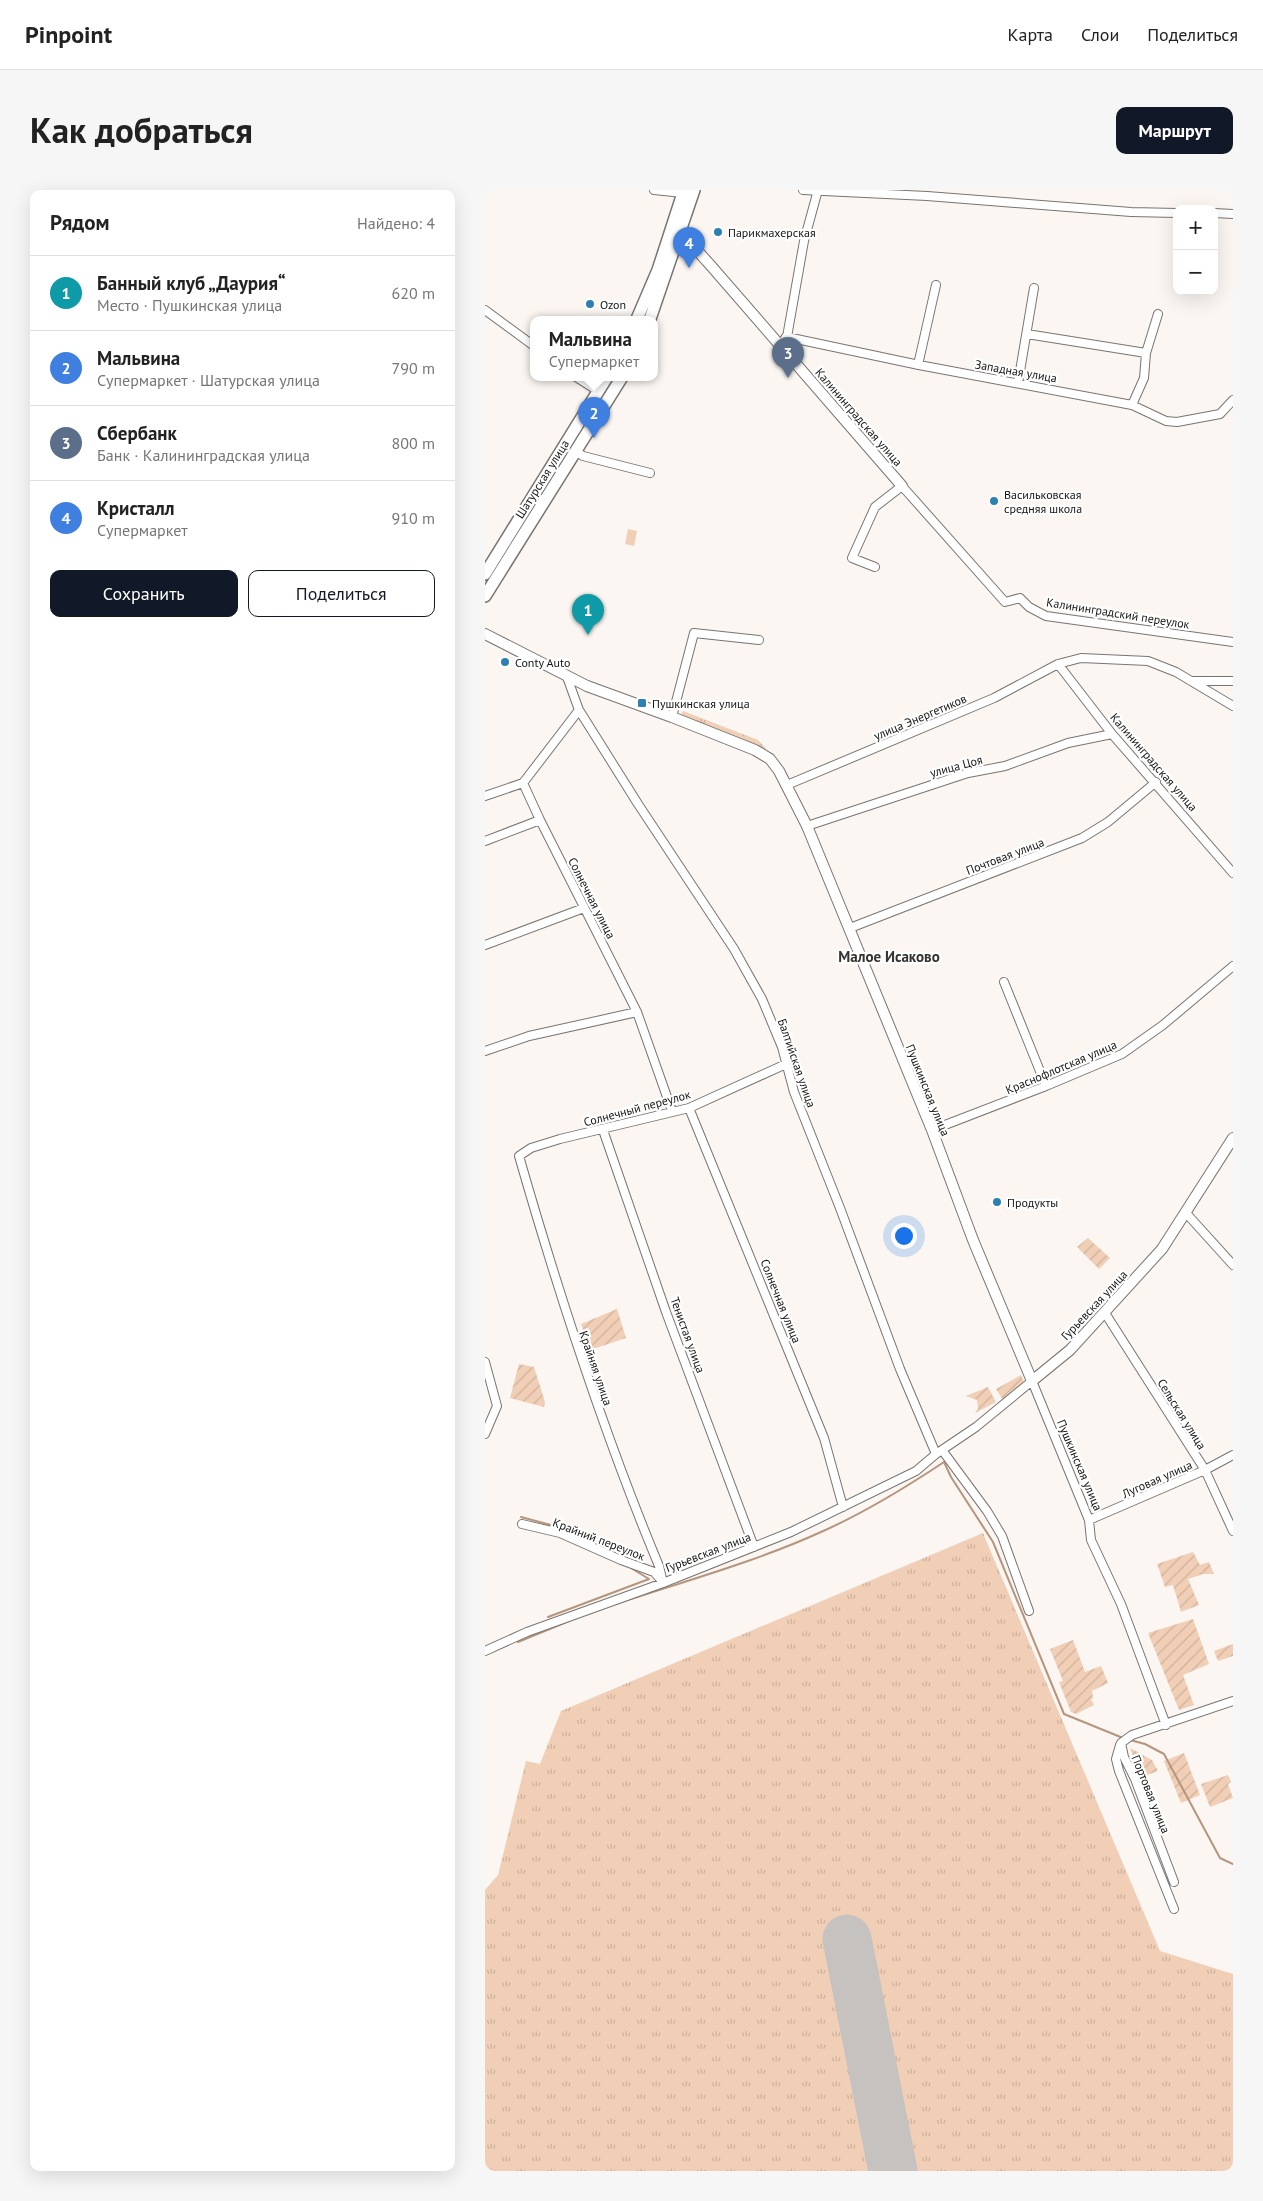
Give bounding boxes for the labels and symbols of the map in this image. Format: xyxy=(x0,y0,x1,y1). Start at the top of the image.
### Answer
place label: Парикмахерская xyxy=(728,225,816,240)
marker: Парикмахерская xyxy=(712,226,724,238)
pin: 4 xyxy=(673,227,705,268)
place label: Ozon xyxy=(600,297,626,312)
marker: Ozon xyxy=(584,298,596,310)
pin: 3 xyxy=(772,337,804,378)
street label: Западная улица xyxy=(974,356,1058,386)
street label: Калининградская улица xyxy=(812,365,906,469)
pin: 2 xyxy=(578,397,610,438)
street label: Шатурская улица xyxy=(512,437,572,521)
place label: Васильковская средняя школа xyxy=(1004,487,1082,516)
marker: Васильковская средняя школа xyxy=(988,495,1000,507)
pin: 1 xyxy=(572,594,604,635)
street label: Калининградский переулок xyxy=(1045,594,1191,632)
place label: Conty Auto xyxy=(515,655,570,670)
marker: Conty Auto xyxy=(499,656,511,668)
street label: улица Энергетиков xyxy=(871,691,969,743)
place label: Пушкинская улица xyxy=(652,696,750,711)
marker: Пушкинская улица xyxy=(636,697,648,709)
street label: Калининградская улица xyxy=(1107,710,1201,814)
street label: улица Цоя xyxy=(928,752,984,780)
street label: Почтовая улица xyxy=(964,834,1046,878)
street label: Солнечная улица xyxy=(565,855,619,941)
district label: Малое Исаково xyxy=(838,947,940,966)
street label: Балтийская улица xyxy=(775,1017,819,1109)
street label: Краснофлотская улица xyxy=(1003,1037,1119,1097)
street label: Пушкинская улица xyxy=(903,1042,953,1138)
street label: Солнечный переулок xyxy=(582,1086,692,1129)
place label: Продукты xyxy=(1007,1195,1058,1210)
marker: Продукты xyxy=(991,1196,1003,1208)
your location xyxy=(891,1223,917,1249)
street label: Солнечная улица xyxy=(757,1257,805,1345)
street label: Гурьевская улица xyxy=(1058,1267,1130,1343)
street label: Тенистая улица xyxy=(667,1295,709,1375)
street label: Крайняя улица xyxy=(576,1329,616,1407)
street label: Сельская улица xyxy=(1154,1376,1210,1452)
street label: Пушкинская улица xyxy=(1054,1417,1106,1513)
street label: Луговая улица xyxy=(1119,1457,1194,1502)
street label: Крайний переулок xyxy=(551,1515,648,1564)
street label: Гурьевская улица xyxy=(663,1529,753,1575)
street label: Портовая улица xyxy=(1128,1753,1174,1835)

